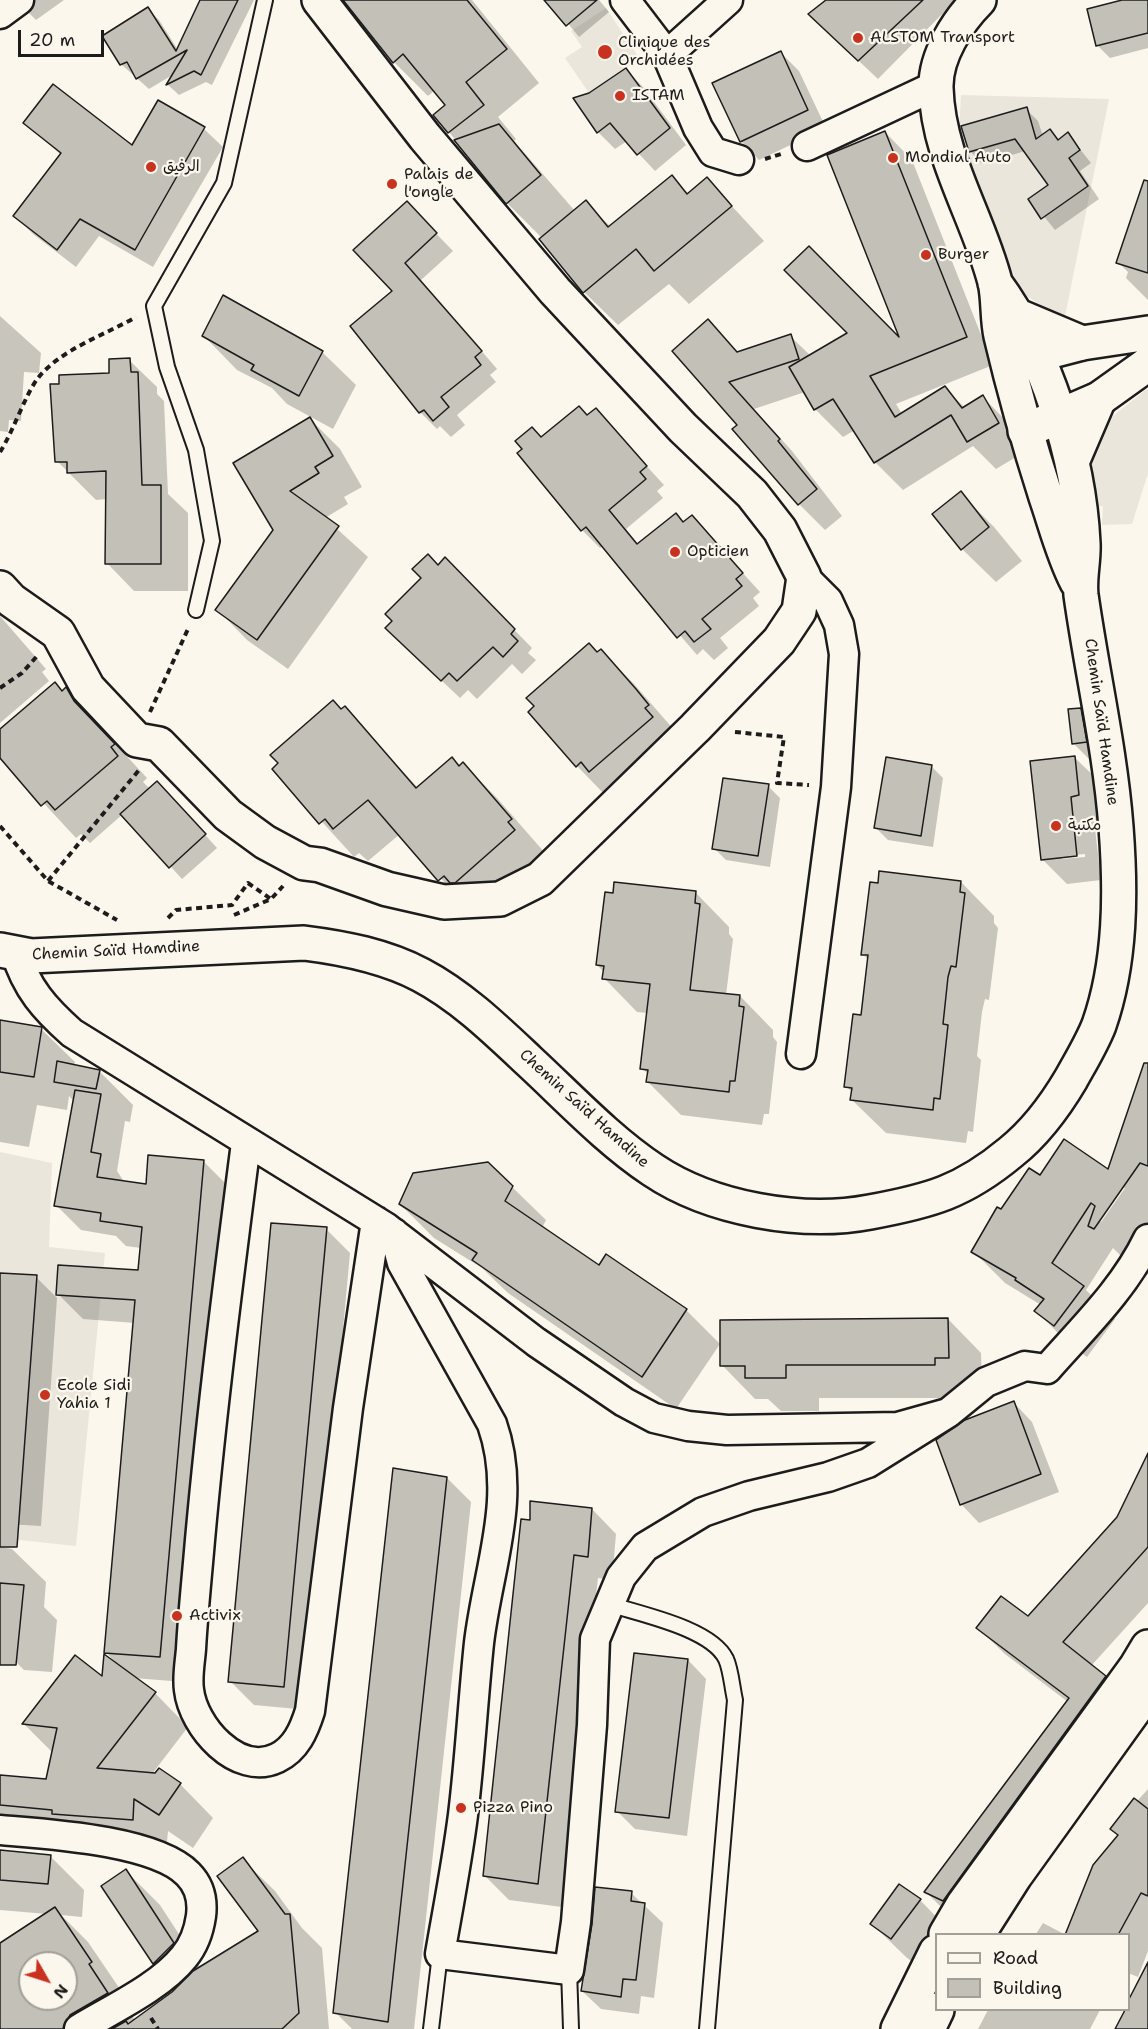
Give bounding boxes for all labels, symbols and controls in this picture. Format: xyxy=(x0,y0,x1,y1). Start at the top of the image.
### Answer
scale bar xyxy=(21,18,106,56)
text: 20 m xyxy=(29,28,75,52)
place label: ALSTOM Transport xyxy=(870,28,1015,48)
marker: ALSTOM Transport xyxy=(851,31,865,45)
place label: Clinique des Orchidées xyxy=(618,33,710,71)
marker: Clinique des Orchidées xyxy=(596,43,614,61)
place label: ISTAM xyxy=(632,86,685,106)
marker: ISTAM xyxy=(613,89,627,103)
place label: Mondial Auto xyxy=(905,148,1011,168)
marker: Mondial Auto xyxy=(886,151,900,165)
place label: الرفيق xyxy=(163,157,200,177)
marker: الرفيق xyxy=(144,160,158,174)
place label: Palais de l'ongle xyxy=(404,165,474,203)
marker: Palais de l'ongle xyxy=(385,177,399,191)
place label: Burger xyxy=(938,245,989,265)
marker: Burger xyxy=(919,248,933,262)
place label: Opticien xyxy=(687,542,749,562)
marker: Opticien xyxy=(668,545,682,559)
street label: Chemin Saïd Hamdine xyxy=(1080,637,1122,807)
place label: مكتبة xyxy=(1068,816,1101,836)
marker: مكتبة xyxy=(1049,819,1063,833)
street label: Chemin Saïd Hamdine xyxy=(31,937,201,965)
street label: Chemin Saïd Hamdine xyxy=(515,1046,653,1172)
place label: Ecole Sidi Yahia 1 xyxy=(57,1376,131,1414)
marker: Ecole Sidi Yahia 1 xyxy=(38,1388,52,1402)
place label: Activix xyxy=(189,1606,241,1626)
marker: Activix xyxy=(170,1609,184,1623)
place label: Pizza Pino xyxy=(473,1798,553,1818)
marker: Pizza Pino xyxy=(454,1801,468,1815)
legend xyxy=(935,1933,1130,2011)
text: Road xyxy=(993,1946,1038,1970)
north arrow xyxy=(18,1951,78,2011)
text: Building xyxy=(993,1976,1062,2000)
text: N xyxy=(49,1980,73,2003)

